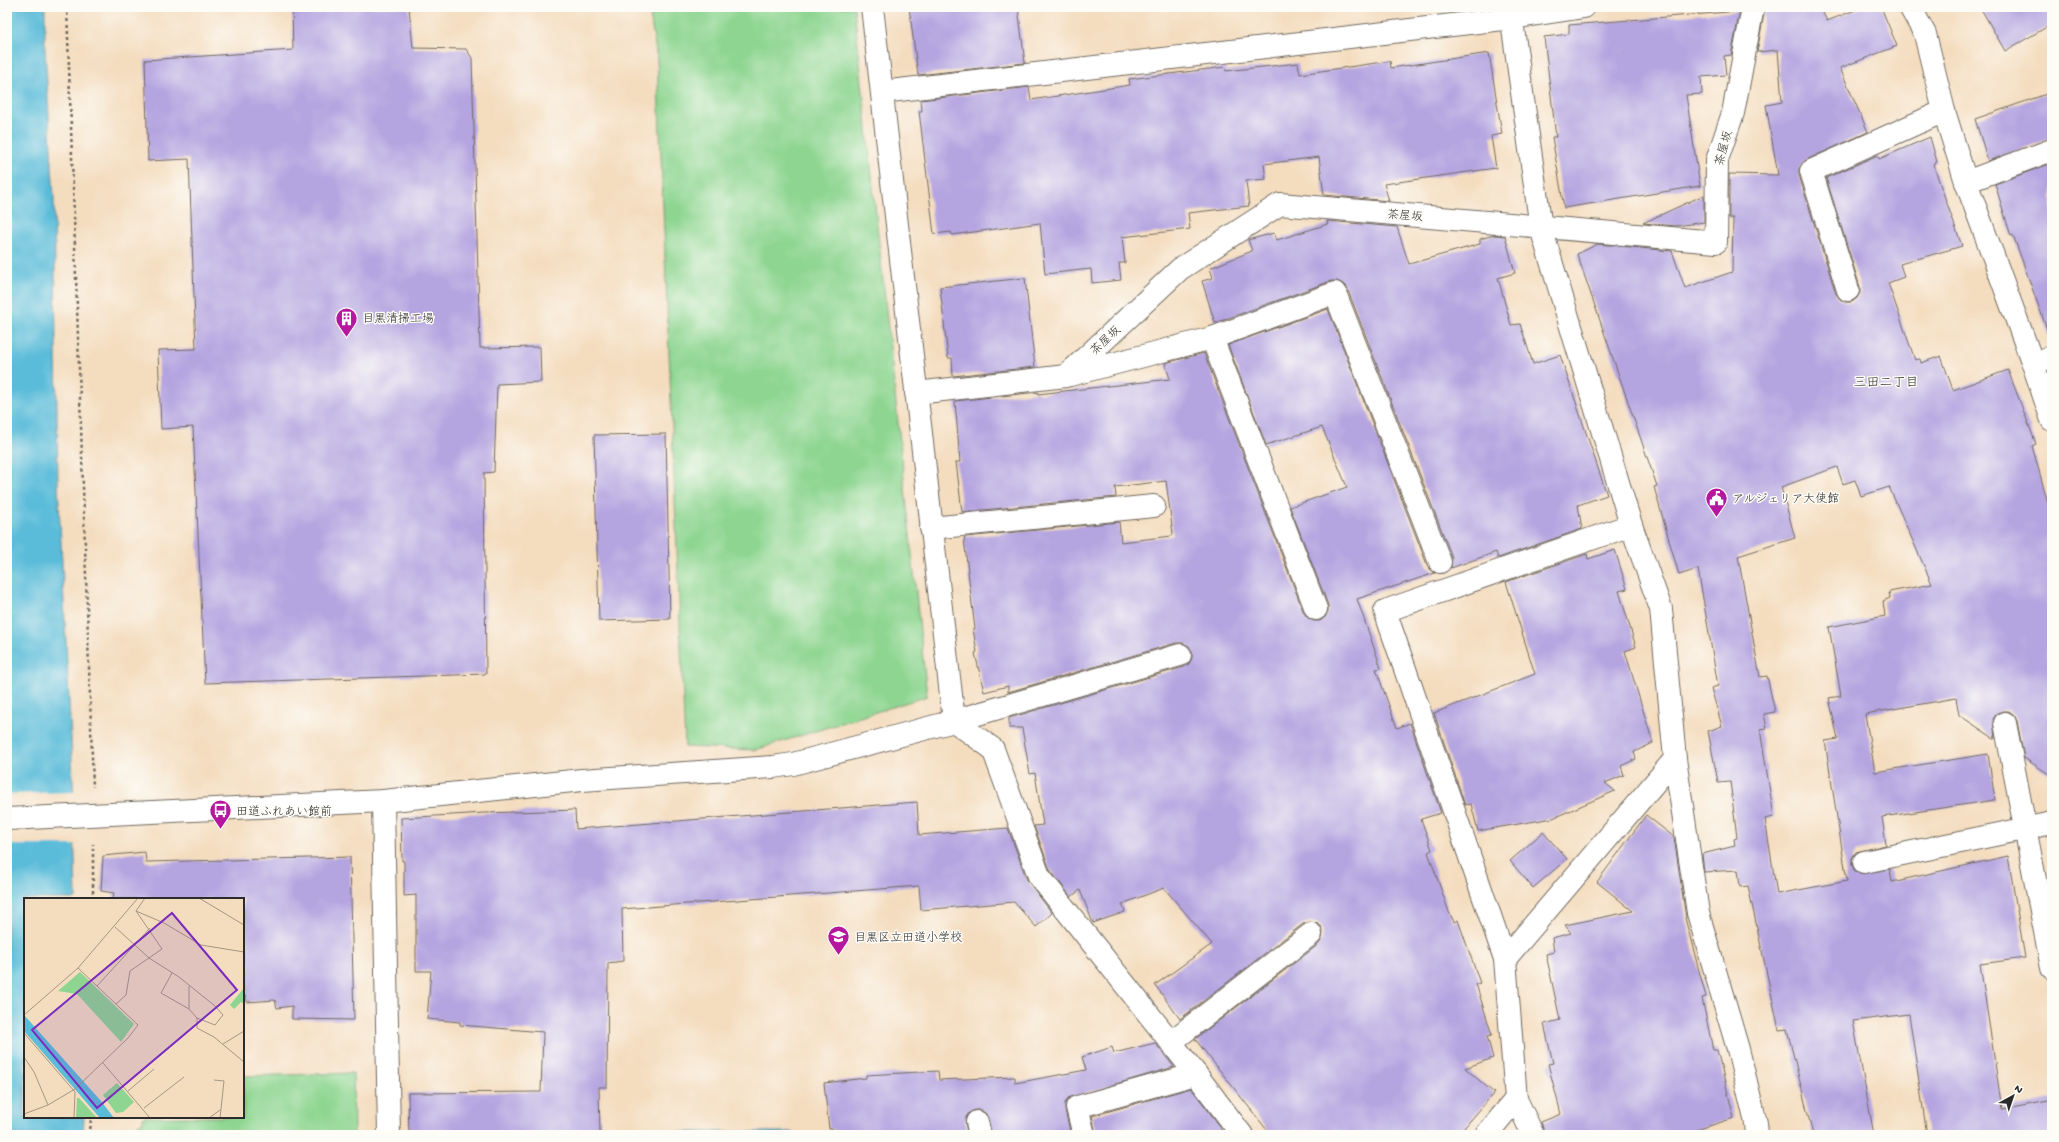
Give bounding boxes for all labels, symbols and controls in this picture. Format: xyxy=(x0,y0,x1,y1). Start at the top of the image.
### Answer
street label: 茶屋坂 xyxy=(1713,129,1736,168)
street label: 茶屋坂 xyxy=(1386,207,1423,226)
building icon: 目黒清掃工場 xyxy=(334,305,360,338)
place label: 目黒清掃工場 xyxy=(362,312,434,327)
street label: 茶屋坂 xyxy=(1088,323,1124,359)
district label: 三田二丁目 xyxy=(1853,376,1919,391)
public building icon: アルジェリア大使館 xyxy=(1703,485,1729,518)
place label: アルジェリア大使館 xyxy=(1732,492,1839,507)
bus stop icon: 田道ふれあい館前 xyxy=(208,798,234,831)
place label: 田道ふれあい館前 xyxy=(236,805,332,820)
inset map xyxy=(24,898,244,1118)
school or university icon: 目黒区立田道小学校 xyxy=(825,924,851,957)
place label: 目黒区立田道小学校 xyxy=(854,931,962,946)
north arrow xyxy=(1993,1076,2033,1116)
text: N xyxy=(2012,1083,2025,1097)

